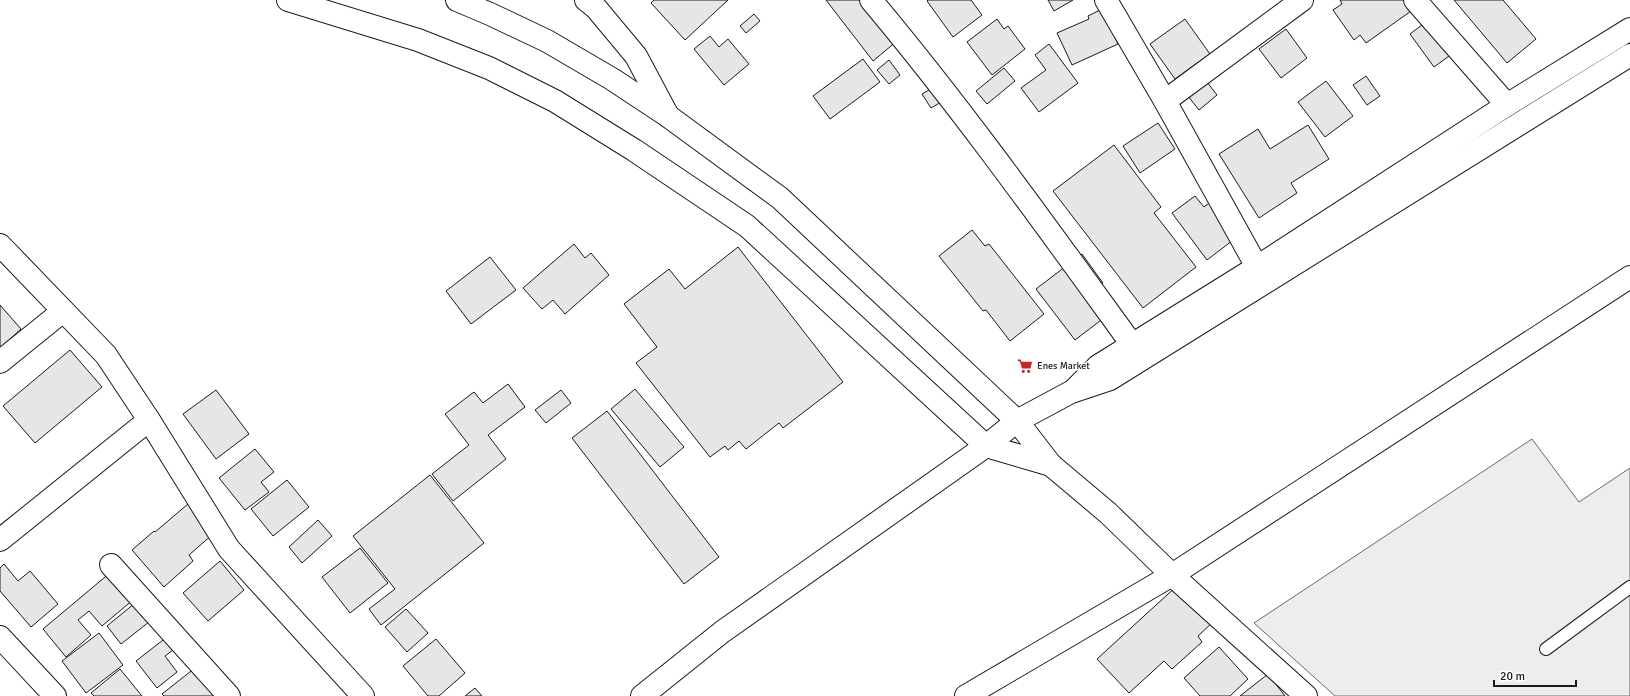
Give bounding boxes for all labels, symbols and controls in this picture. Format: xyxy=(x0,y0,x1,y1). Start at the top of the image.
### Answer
supermarket icon: Enes Market xyxy=(1016,357,1034,375)
place label: Enes Market xyxy=(1037,360,1090,372)
scale bar xyxy=(1494,662,1576,688)
text: 20 m xyxy=(1500,669,1525,684)

